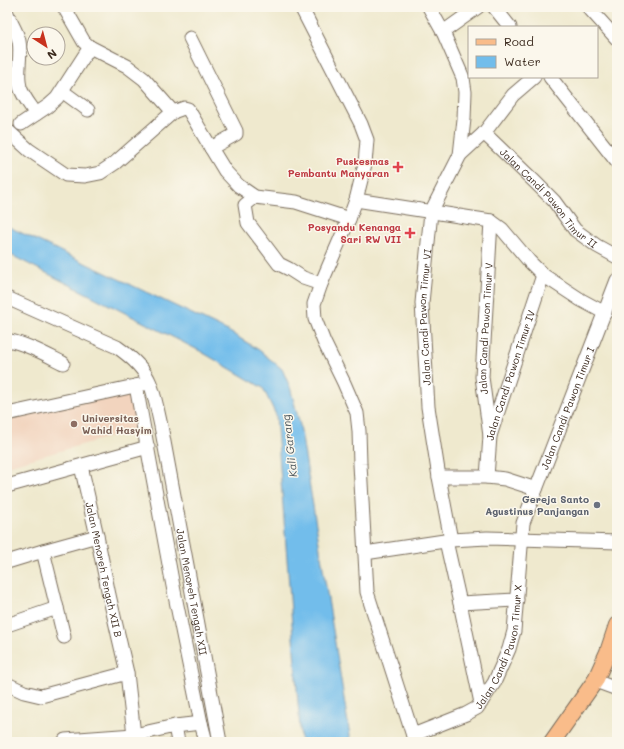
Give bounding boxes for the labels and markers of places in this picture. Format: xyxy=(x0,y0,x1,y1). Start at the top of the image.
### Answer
place label: Puskesmas Pembantu Manyaran xyxy=(288,154,389,180)
marker: Puskesmas Pembantu Manyaran xyxy=(392,161,404,173)
place label: Posyandu Kenanga Sari RW VII xyxy=(308,220,401,246)
marker: Posyandu Kenanga Sari RW VII xyxy=(404,227,416,239)
place label: Universitas Wahid Hasyim xyxy=(82,411,152,437)
marker: Universitas Wahid Hasyim xyxy=(69,419,79,429)
place label: Gereja Santo Agustinus Panjangan xyxy=(485,492,589,518)
marker: Gereja Santo Agustinus Panjangan xyxy=(592,500,602,510)

